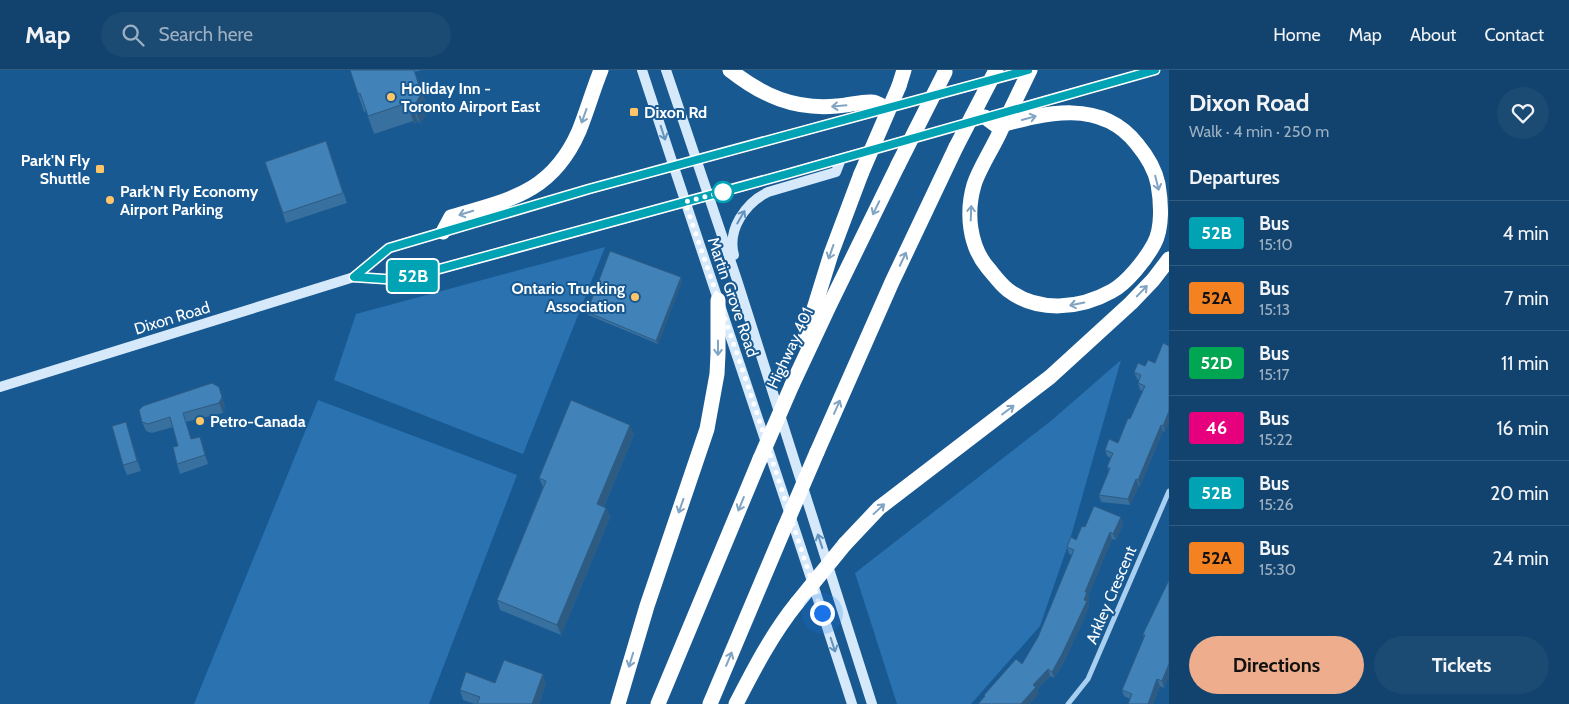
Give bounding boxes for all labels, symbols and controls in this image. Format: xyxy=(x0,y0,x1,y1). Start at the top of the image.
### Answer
search box xyxy=(101,12,451,57)
text: Map xyxy=(25,20,71,49)
icon: search xyxy=(119,21,147,49)
text: Search here xyxy=(159,23,253,46)
text: Home xyxy=(1273,24,1321,46)
text: Map xyxy=(1349,24,1382,46)
text: About xyxy=(1410,24,1456,46)
text: Contact xyxy=(1484,24,1544,46)
place label: Holiday Inn - Toronto Airport East xyxy=(401,79,541,116)
button: heart xyxy=(1497,87,1549,139)
text: Dixon Road xyxy=(1189,88,1309,117)
marker: Holiday Inn - Toronto Airport East xyxy=(385,91,397,103)
one-way arrow xyxy=(831,101,847,111)
place label: Dixon Rd xyxy=(644,103,707,122)
marker: Dixon Rd xyxy=(628,106,640,118)
one-way arrow xyxy=(579,108,588,123)
one-way arrow xyxy=(1021,112,1037,122)
text: Walk · 4 min · 250 m xyxy=(1189,122,1329,141)
one-way arrow xyxy=(659,125,668,140)
place label: Park'N Fly Shuttle xyxy=(21,151,90,188)
marker: Park'N Fly Shuttle xyxy=(94,163,106,175)
text: Departures xyxy=(1189,166,1280,189)
one-way arrow xyxy=(1153,175,1162,191)
unlabelled marker xyxy=(712,181,734,203)
place label: Park'N Fly Economy Airport Parking xyxy=(120,182,259,219)
marker: Park'N Fly Economy Airport Parking xyxy=(104,194,116,206)
one-way arrow xyxy=(871,200,881,215)
one-way arrow xyxy=(966,205,975,221)
one-way arrow xyxy=(458,208,474,218)
one-way arrow xyxy=(736,211,746,225)
text: Bus xyxy=(1259,212,1289,235)
text: 52B xyxy=(1201,222,1232,244)
text: 4 min xyxy=(1502,222,1549,245)
street label: Martin Grove Road xyxy=(704,235,762,359)
text: 15:10 xyxy=(1259,235,1293,254)
one-way arrow xyxy=(826,244,835,260)
one-way arrow xyxy=(899,252,908,267)
line badge: 52B xyxy=(384,260,442,292)
text: 52B xyxy=(398,265,428,287)
text: Bus xyxy=(1259,277,1289,300)
place label: Ontario Trucking Association xyxy=(512,279,625,316)
one-way arrow xyxy=(1136,284,1148,297)
text: 52A xyxy=(1201,287,1232,309)
text: 7 min xyxy=(1504,287,1549,310)
marker: Ontario Trucking Association xyxy=(629,291,641,303)
street label: Dixon Road xyxy=(132,297,212,339)
one-way arrow xyxy=(1069,299,1085,309)
text: 15:13 xyxy=(1259,300,1290,319)
street label: Highway 401 xyxy=(763,304,817,392)
one-way arrow xyxy=(713,340,723,356)
text: Bus xyxy=(1259,342,1289,365)
text: 52D xyxy=(1200,352,1233,374)
text: 11 min xyxy=(1501,352,1549,375)
text: 15:17 xyxy=(1259,365,1289,384)
one-way arrow xyxy=(832,400,842,415)
one-way arrow xyxy=(1001,404,1014,415)
text: Bus xyxy=(1259,407,1289,430)
place label: Petro-Canada xyxy=(210,412,306,431)
marker: Petro-Canada xyxy=(194,415,206,427)
text: 46 xyxy=(1206,417,1227,439)
text: 16 min xyxy=(1496,417,1549,440)
text: 15:22 xyxy=(1259,430,1293,449)
text: Bus xyxy=(1259,472,1289,495)
text: 52B xyxy=(1201,482,1232,504)
text: 20 min xyxy=(1490,482,1549,505)
text: 15:26 xyxy=(1259,495,1294,514)
one-way arrow xyxy=(736,496,746,511)
one-way arrow xyxy=(676,497,686,513)
one-way arrow xyxy=(872,503,885,515)
one-way arrow xyxy=(815,533,825,549)
text: Bus xyxy=(1259,537,1289,560)
street label: Arkley Crescent xyxy=(1082,543,1140,647)
text: 52A xyxy=(1201,547,1232,569)
text: 24 min xyxy=(1492,547,1549,570)
text: 15:30 xyxy=(1259,560,1296,579)
your location xyxy=(810,601,835,626)
one-way arrow xyxy=(828,636,838,652)
button: Directions xyxy=(1189,636,1364,694)
button: Tickets xyxy=(1374,636,1549,694)
one-way arrow xyxy=(626,652,636,668)
one-way arrow xyxy=(725,652,734,667)

